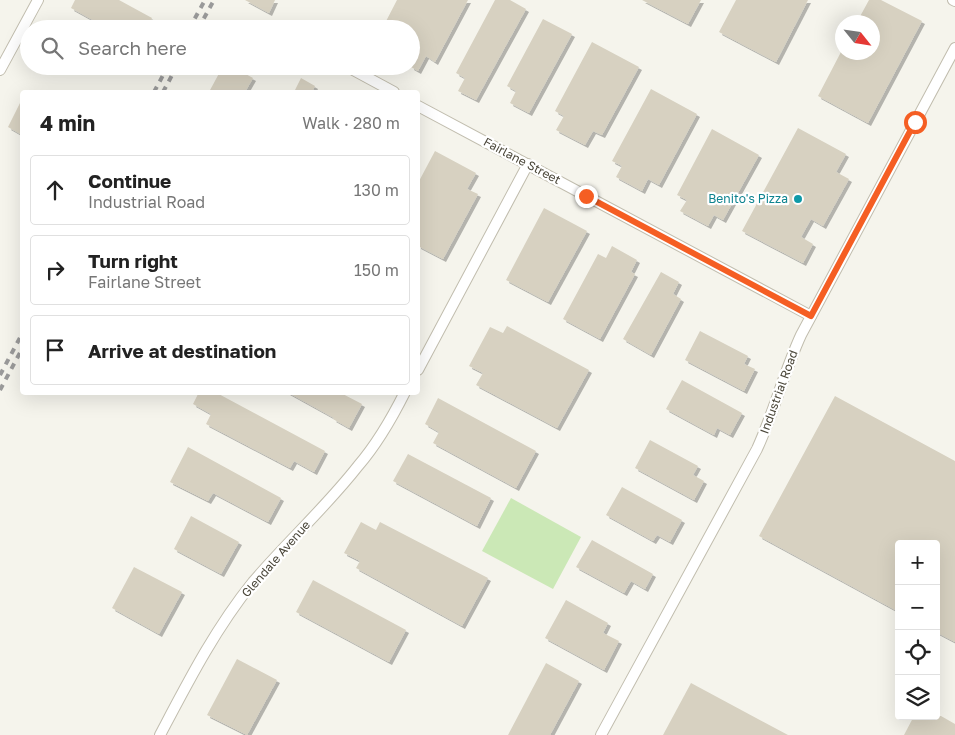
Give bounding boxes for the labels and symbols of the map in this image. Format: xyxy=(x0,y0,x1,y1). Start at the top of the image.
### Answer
north arrow xyxy=(835,15,880,60)
route start xyxy=(904,111,927,134)
street label: Fairlane Street xyxy=(481,134,563,187)
route end xyxy=(575,185,598,208)
place label: Benito's Pizza xyxy=(708,191,788,206)
marker: Benito's Pizza xyxy=(792,193,804,205)
street label: Industrial Road xyxy=(756,348,801,436)
street label: Glendale Avenue xyxy=(238,517,313,600)

